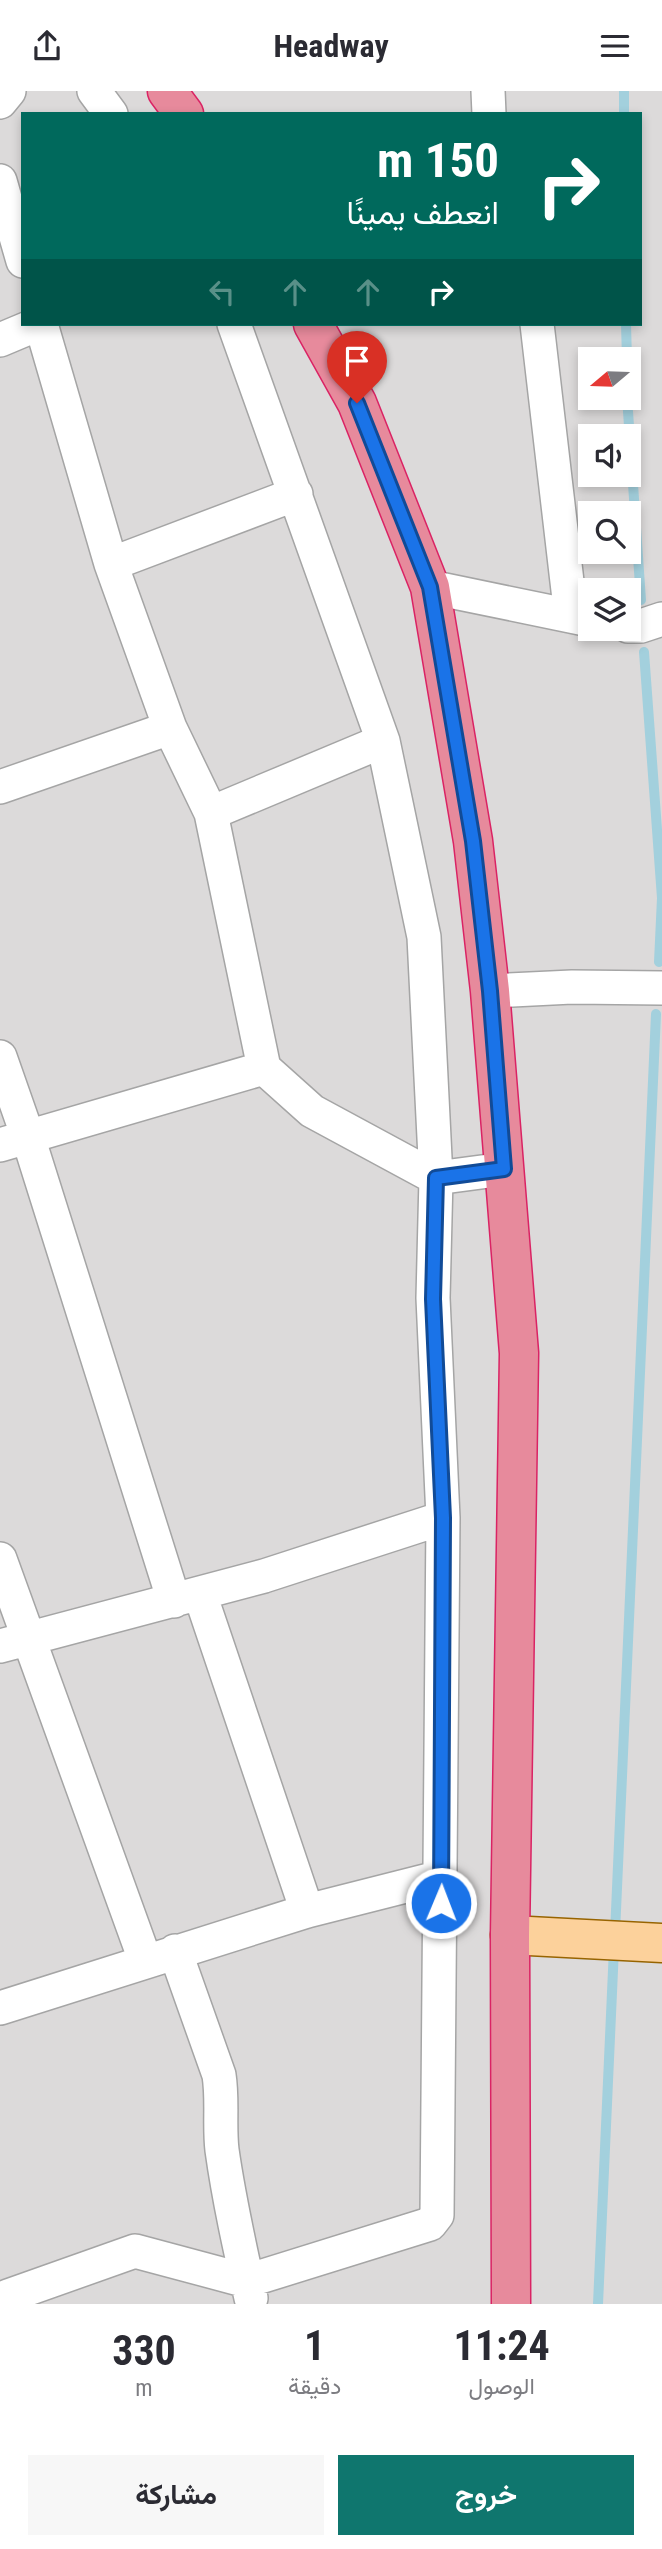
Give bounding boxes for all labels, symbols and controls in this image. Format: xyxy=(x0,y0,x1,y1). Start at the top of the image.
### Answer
icon: share xyxy=(28,27,66,65)
text: Headway xyxy=(273,27,389,65)
icon: menu xyxy=(596,27,634,65)
text: 150 m xyxy=(377,132,499,189)
icon: right xyxy=(523,140,614,231)
text: انعطف يمينًا xyxy=(346,194,499,232)
icon: left xyxy=(203,273,241,311)
icon: ahead xyxy=(276,273,314,311)
icon: ahead xyxy=(349,273,387,311)
icon: right xyxy=(422,273,460,311)
pin xyxy=(327,331,387,403)
icon: arrive xyxy=(338,342,376,380)
north arrow xyxy=(578,347,640,409)
map controls xyxy=(578,347,641,641)
button: sound xyxy=(578,424,641,487)
button: search xyxy=(578,501,641,564)
button: layers xyxy=(578,578,641,641)
position arrow xyxy=(404,1866,478,1940)
text: 1 xyxy=(304,2321,325,2370)
text: 11:24 xyxy=(453,2321,550,2370)
text: 330 xyxy=(112,2326,176,2375)
text: دقيقة xyxy=(288,2373,341,2400)
text: الوصول xyxy=(468,2373,535,2400)
text: m xyxy=(135,2375,153,2402)
button: مشاركة xyxy=(28,2455,324,2535)
button: خروج xyxy=(338,2455,634,2535)

